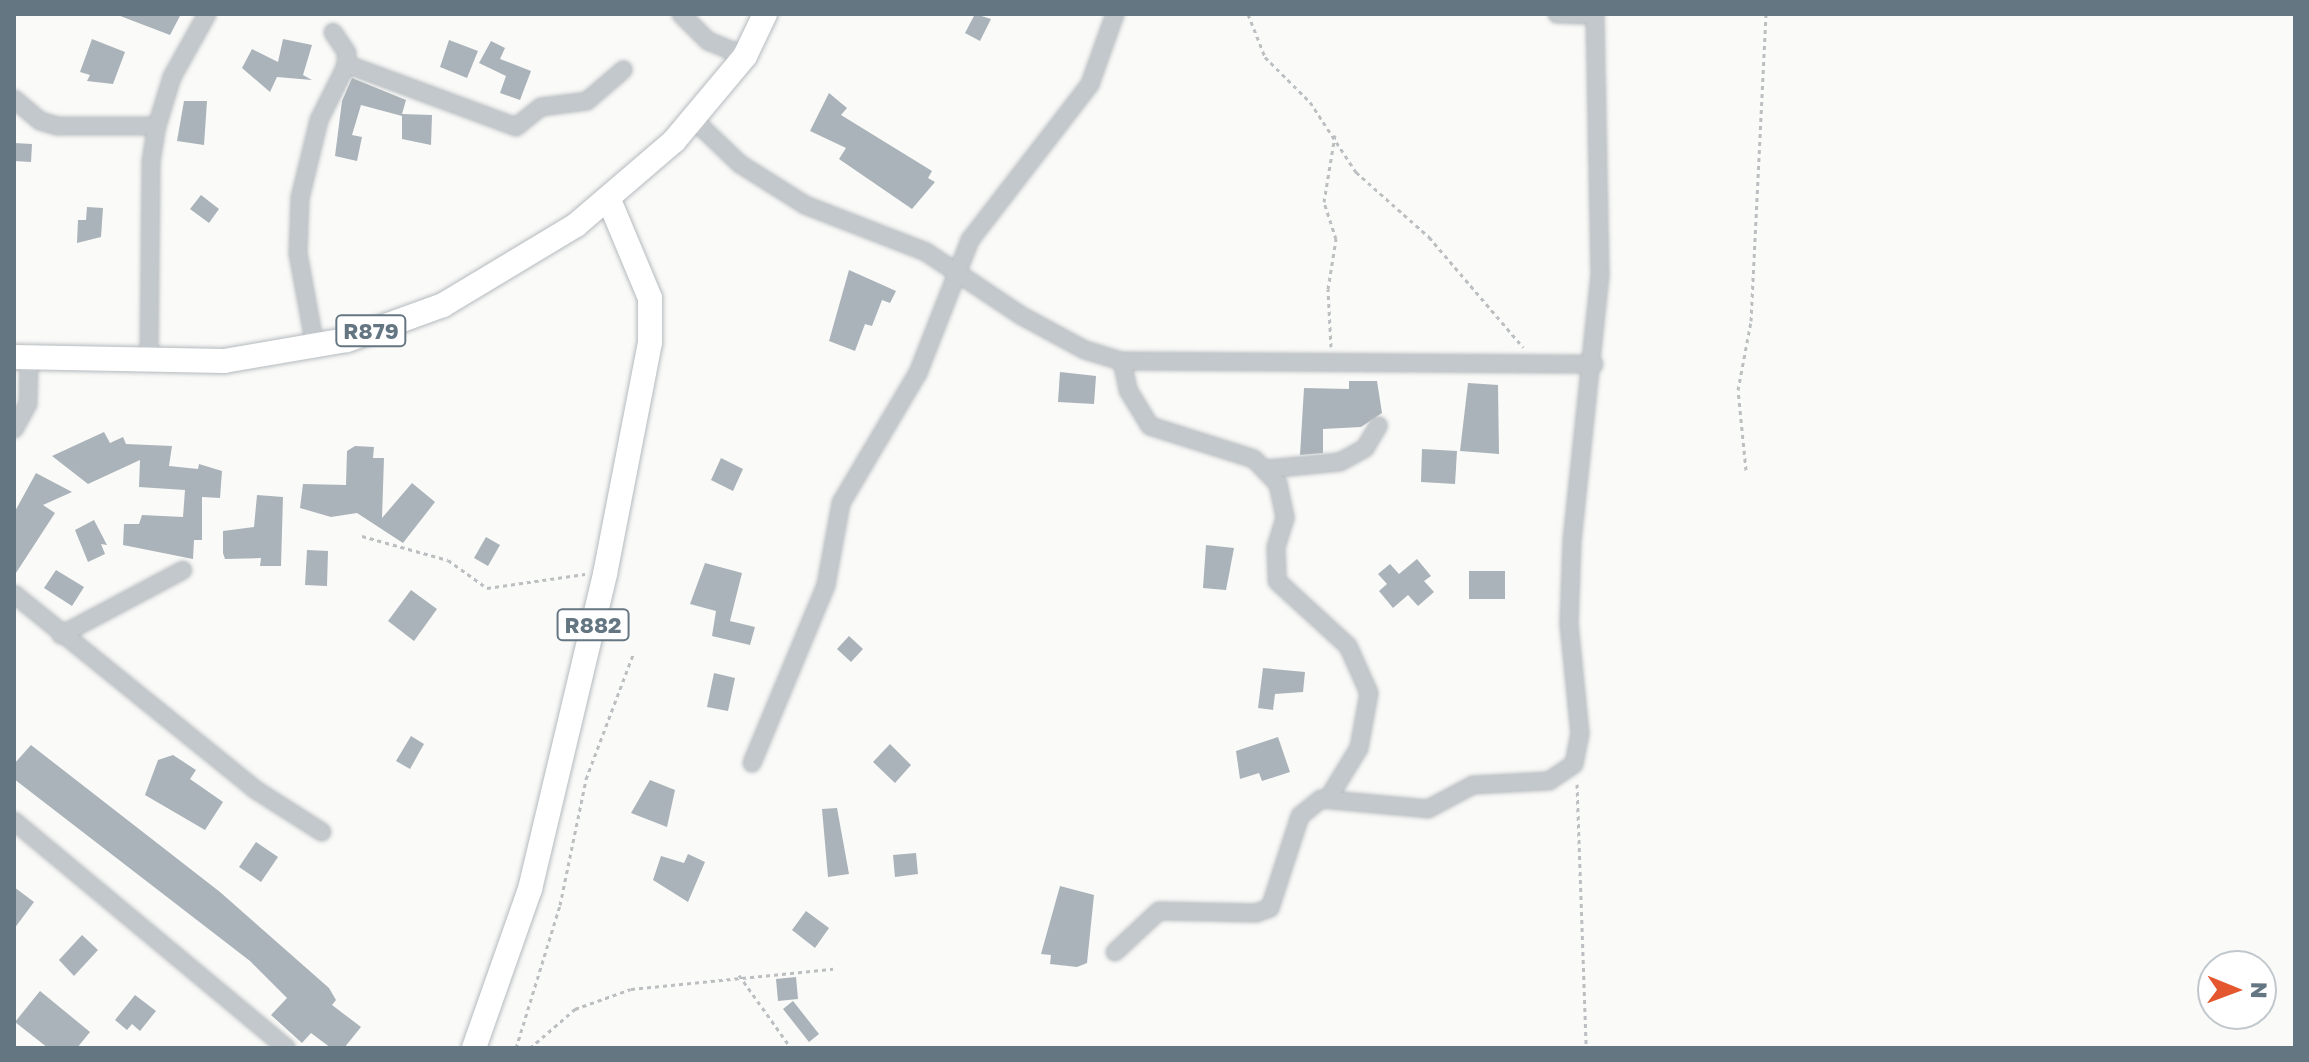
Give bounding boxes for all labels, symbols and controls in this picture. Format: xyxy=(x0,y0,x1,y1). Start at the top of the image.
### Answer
road number: R879 xyxy=(335,313,407,349)
road number: R882 xyxy=(555,607,631,643)
north arrow xyxy=(2197,950,2277,1030)
text: N xyxy=(2246,982,2273,999)

